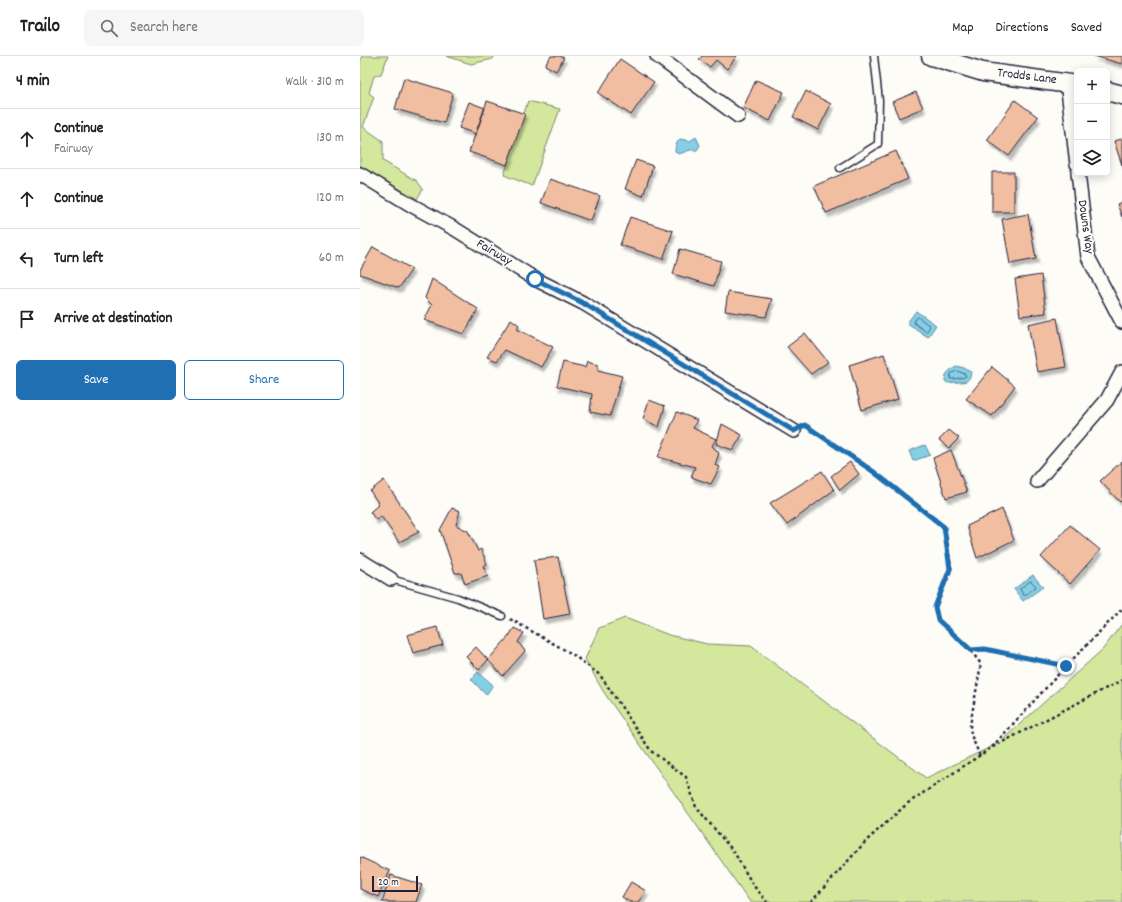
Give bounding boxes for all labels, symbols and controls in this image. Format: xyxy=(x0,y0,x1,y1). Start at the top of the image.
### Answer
search box xyxy=(84,10,364,46)
text: Trailo xyxy=(20,14,60,41)
icon: search xyxy=(98,17,120,39)
text: Search here xyxy=(130,17,198,39)
text: Map xyxy=(952,18,974,38)
text: Directions xyxy=(996,18,1049,38)
text: Saved xyxy=(1071,18,1102,38)
street label: Trodds Lane xyxy=(996,64,1058,90)
map controls xyxy=(1074,68,1110,176)
button: + xyxy=(1074,68,1110,104)
text: 4 min xyxy=(16,70,50,94)
text: Walk · 310 m xyxy=(285,73,344,92)
button: − xyxy=(1074,104,1110,140)
text: Continue xyxy=(54,118,103,140)
icon: ahead xyxy=(16,128,38,150)
text: 130 m xyxy=(316,129,344,148)
text: Fairway xyxy=(54,140,93,159)
button: layers xyxy=(1074,140,1110,176)
icon: ahead xyxy=(16,188,38,210)
text: Continue xyxy=(54,188,103,210)
text: 120 m xyxy=(316,189,344,208)
street label: Downs Way xyxy=(1072,199,1098,256)
street label: Fairway xyxy=(472,235,516,272)
icon: left xyxy=(16,248,38,270)
text: Turn left xyxy=(54,248,103,270)
text: 60 m xyxy=(319,249,344,268)
route start xyxy=(526,270,544,288)
icon: arrive xyxy=(16,308,38,330)
text: Arrive at destination xyxy=(54,308,172,330)
button: Save xyxy=(16,360,176,400)
button: Share xyxy=(184,360,344,400)
route end xyxy=(1057,657,1075,675)
scale bar xyxy=(372,874,418,893)
text: 20 m xyxy=(378,875,399,891)

